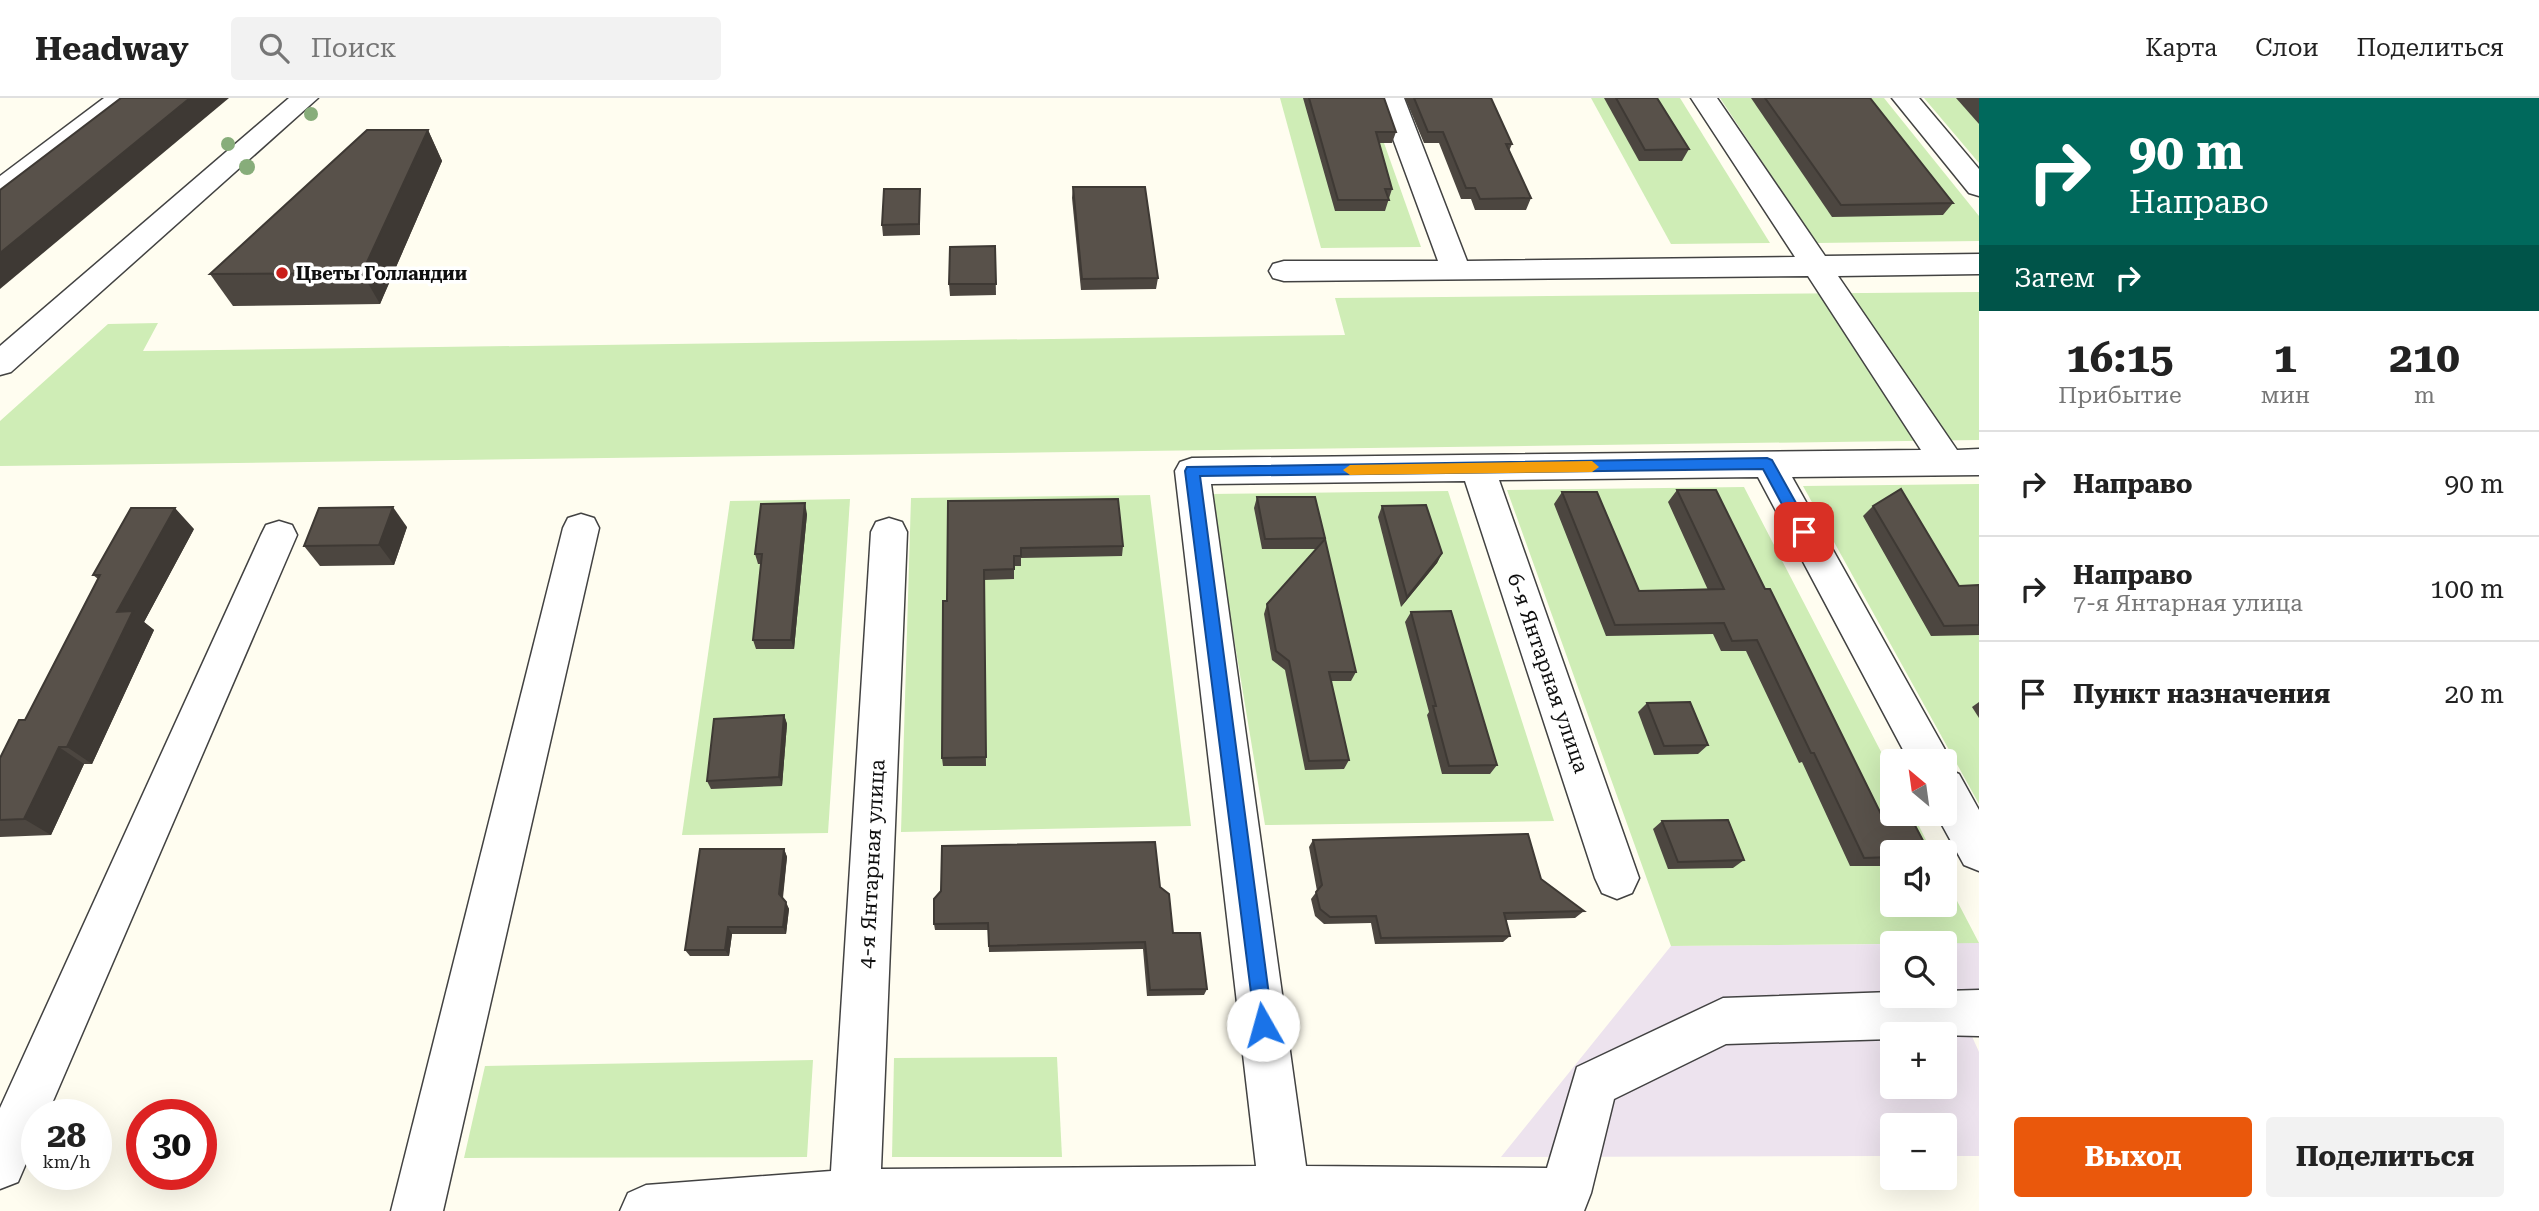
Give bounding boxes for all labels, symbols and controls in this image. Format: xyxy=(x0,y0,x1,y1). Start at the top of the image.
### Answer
search box xyxy=(231,17,721,80)
text: Headway xyxy=(35,29,189,68)
icon: search xyxy=(255,29,293,67)
text: Поиск xyxy=(311,33,396,63)
text: Карта xyxy=(2145,34,2217,62)
text: Слои xyxy=(2255,34,2318,62)
text: Поделиться xyxy=(2356,34,2504,62)
text: 90 m xyxy=(2129,124,2244,181)
icon: right xyxy=(2014,126,2105,217)
text: Направо xyxy=(2129,183,2269,221)
icon: right xyxy=(2109,259,2147,297)
place label: Цветы Голландии xyxy=(296,263,467,284)
text: Затем xyxy=(2014,263,2095,293)
marker: Цветы Голландии xyxy=(274,265,290,281)
text: 16:15 xyxy=(2066,333,2174,382)
text: 1 xyxy=(2274,333,2297,382)
text: 210 xyxy=(2389,333,2460,382)
text: Прибытие xyxy=(2058,382,2182,409)
text: мин xyxy=(2261,382,2310,409)
text: m xyxy=(2414,382,2435,409)
icon: right xyxy=(2014,465,2052,503)
text: Направо xyxy=(2073,469,2193,499)
text: 90 m xyxy=(2445,469,2504,499)
pin xyxy=(1774,502,1834,562)
icon: arrive xyxy=(1785,513,1823,551)
text: Направо xyxy=(2073,560,2193,590)
street label: 6-я Янтарная улица xyxy=(1503,570,1594,777)
icon: right xyxy=(2014,570,2052,608)
text: 100 m xyxy=(2430,574,2504,604)
text: 7-я Янтарная улица xyxy=(2073,590,2303,617)
icon: arrive xyxy=(2014,675,2052,713)
text: Пункт назначения xyxy=(2073,679,2330,709)
text: 20 m xyxy=(2445,679,2504,709)
north arrow xyxy=(1880,749,1956,826)
map controls xyxy=(1880,749,1957,1190)
street label: 4-я Янтарная улица xyxy=(855,758,890,969)
button: sound xyxy=(1880,840,1957,917)
button: search xyxy=(1880,931,1957,1008)
position arrow xyxy=(1226,988,1300,1062)
button: + xyxy=(1880,1022,1957,1099)
speed limit sign: 30 xyxy=(126,1099,217,1190)
button: − xyxy=(1880,1113,1957,1190)
text: 28 xyxy=(47,1115,86,1156)
button: Выход xyxy=(2014,1117,2252,1197)
button: Поделиться xyxy=(2266,1117,2504,1197)
text: km/h xyxy=(42,1151,91,1172)

